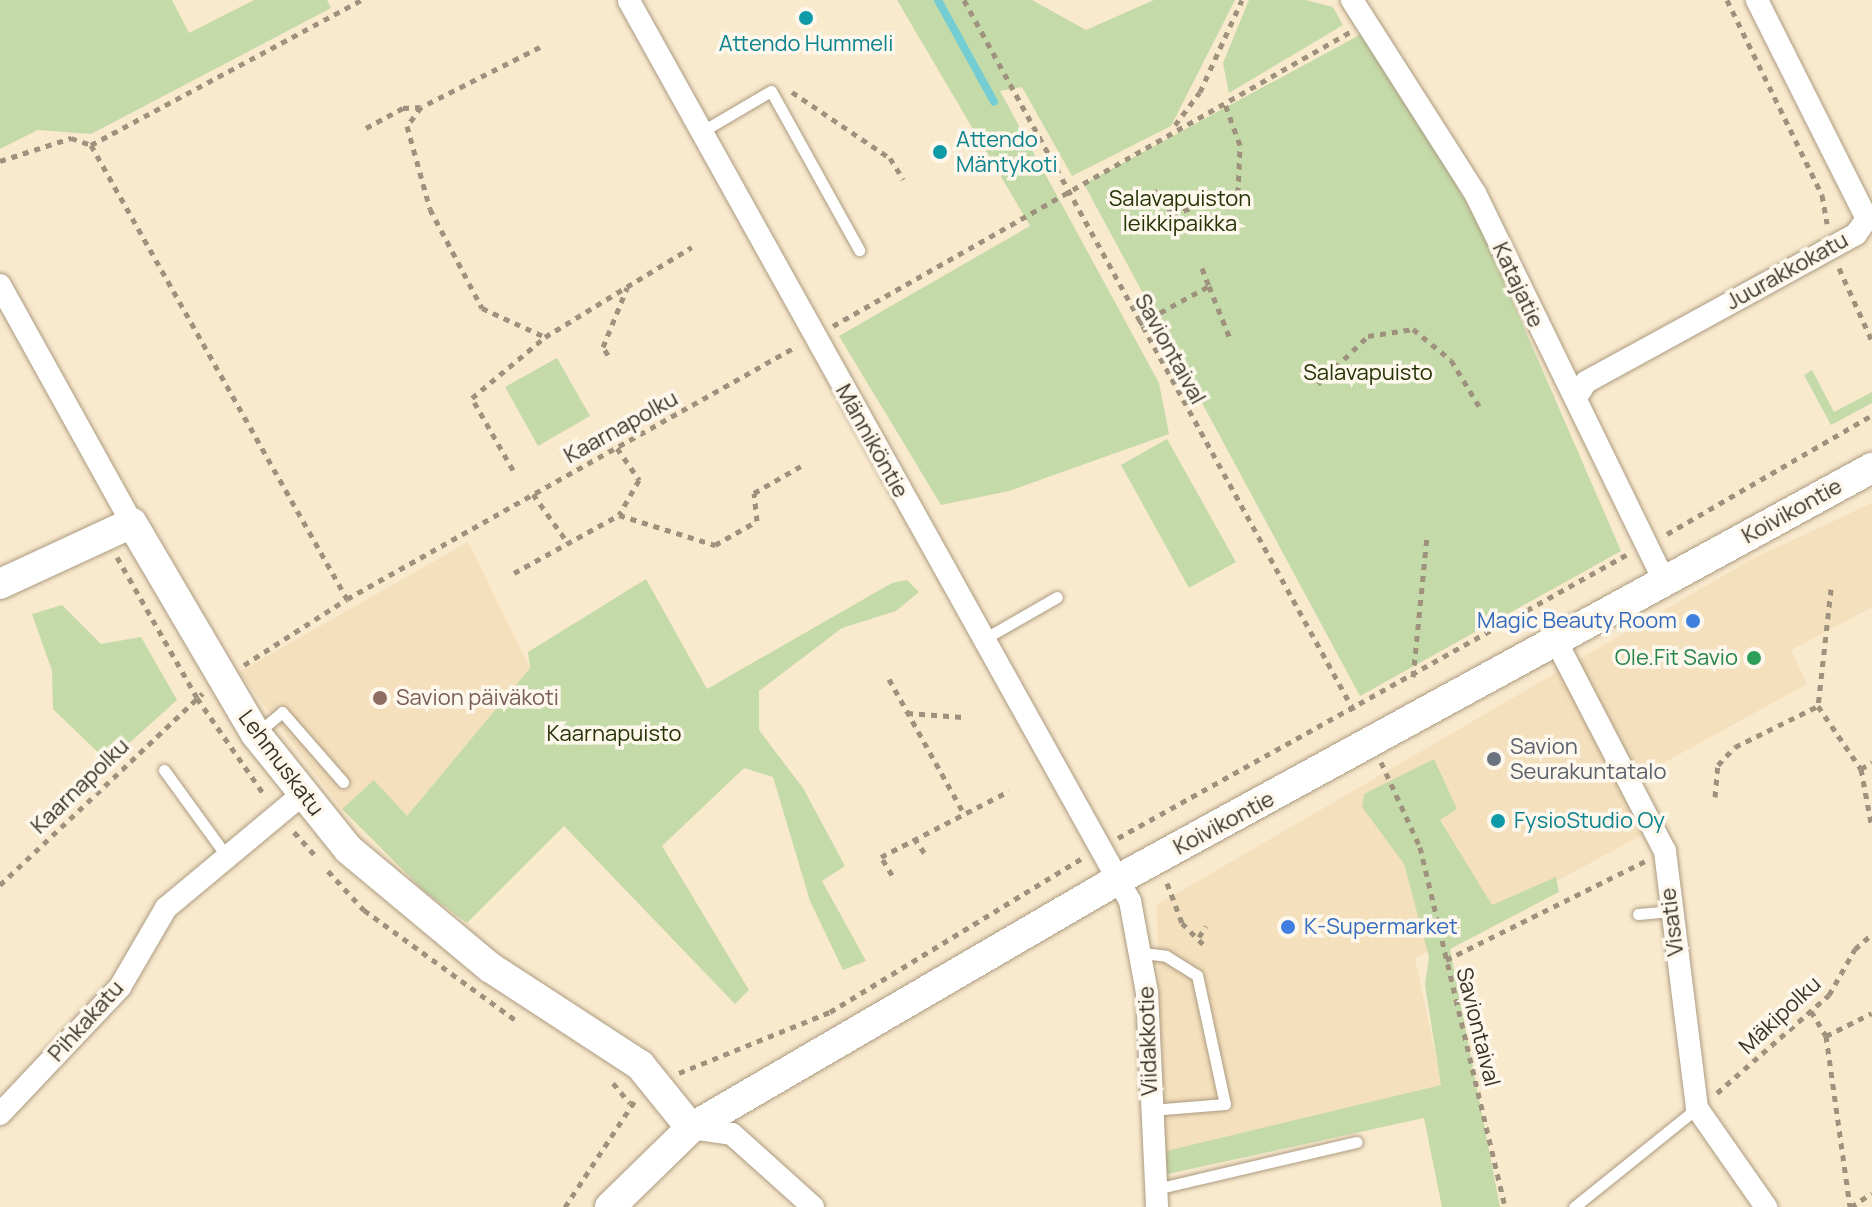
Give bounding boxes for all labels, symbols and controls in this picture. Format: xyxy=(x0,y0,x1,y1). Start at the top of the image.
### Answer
marker: Attendo Hummeli xyxy=(797,9,815,27)
place label: Attendo Hummeli xyxy=(719,31,893,57)
place label: Attendo Mäntykoti xyxy=(956,126,1058,178)
marker: Attendo Mäntykoti xyxy=(931,143,949,161)
park label: Salavapuiston leikkipaikka xyxy=(1109,185,1251,236)
street label: Juurakkokatu xyxy=(1721,227,1853,315)
street label: Katajatie xyxy=(1487,238,1549,332)
street label: Saviontaival xyxy=(1129,289,1211,409)
park label: Salavapuisto xyxy=(1303,360,1433,386)
street label: Männiköntie xyxy=(830,380,914,502)
street label: Kaarnapolku xyxy=(560,385,682,469)
street label: Koivikontie xyxy=(1737,473,1847,549)
place label: Magic Beauty Room xyxy=(1477,608,1677,634)
marker: Magic Beauty Room xyxy=(1684,612,1702,630)
place label: Ole.Fit Savio xyxy=(1615,645,1738,671)
marker: Ole.Fit Savio xyxy=(1745,649,1763,667)
place label: Savion päiväkoti xyxy=(396,685,559,711)
marker: Savion päiväkoti xyxy=(371,689,389,707)
street label: Lehmuskatu xyxy=(233,705,329,821)
park label: Kaarnapuisto xyxy=(547,721,681,747)
street label: Kaarnapolku xyxy=(26,733,134,839)
place label: Savion Seurakuntatalo xyxy=(1510,733,1666,784)
marker: Savion Seurakuntatalo xyxy=(1485,750,1503,768)
street label: Koivikontie xyxy=(1169,785,1279,861)
place label: FysioStudio Oy xyxy=(1514,808,1665,834)
marker: FysioStudio Oy xyxy=(1489,812,1507,830)
street label: Visatie xyxy=(1655,886,1689,958)
place label: K-Supermarket xyxy=(1304,914,1458,940)
marker: K-Supermarket xyxy=(1279,918,1297,936)
street label: Saviontaival xyxy=(1450,965,1506,1089)
street label: Mäkipolku xyxy=(1734,971,1826,1059)
street label: Pihkakatu xyxy=(43,975,129,1067)
street label: Viidakkotie xyxy=(1133,986,1163,1096)

